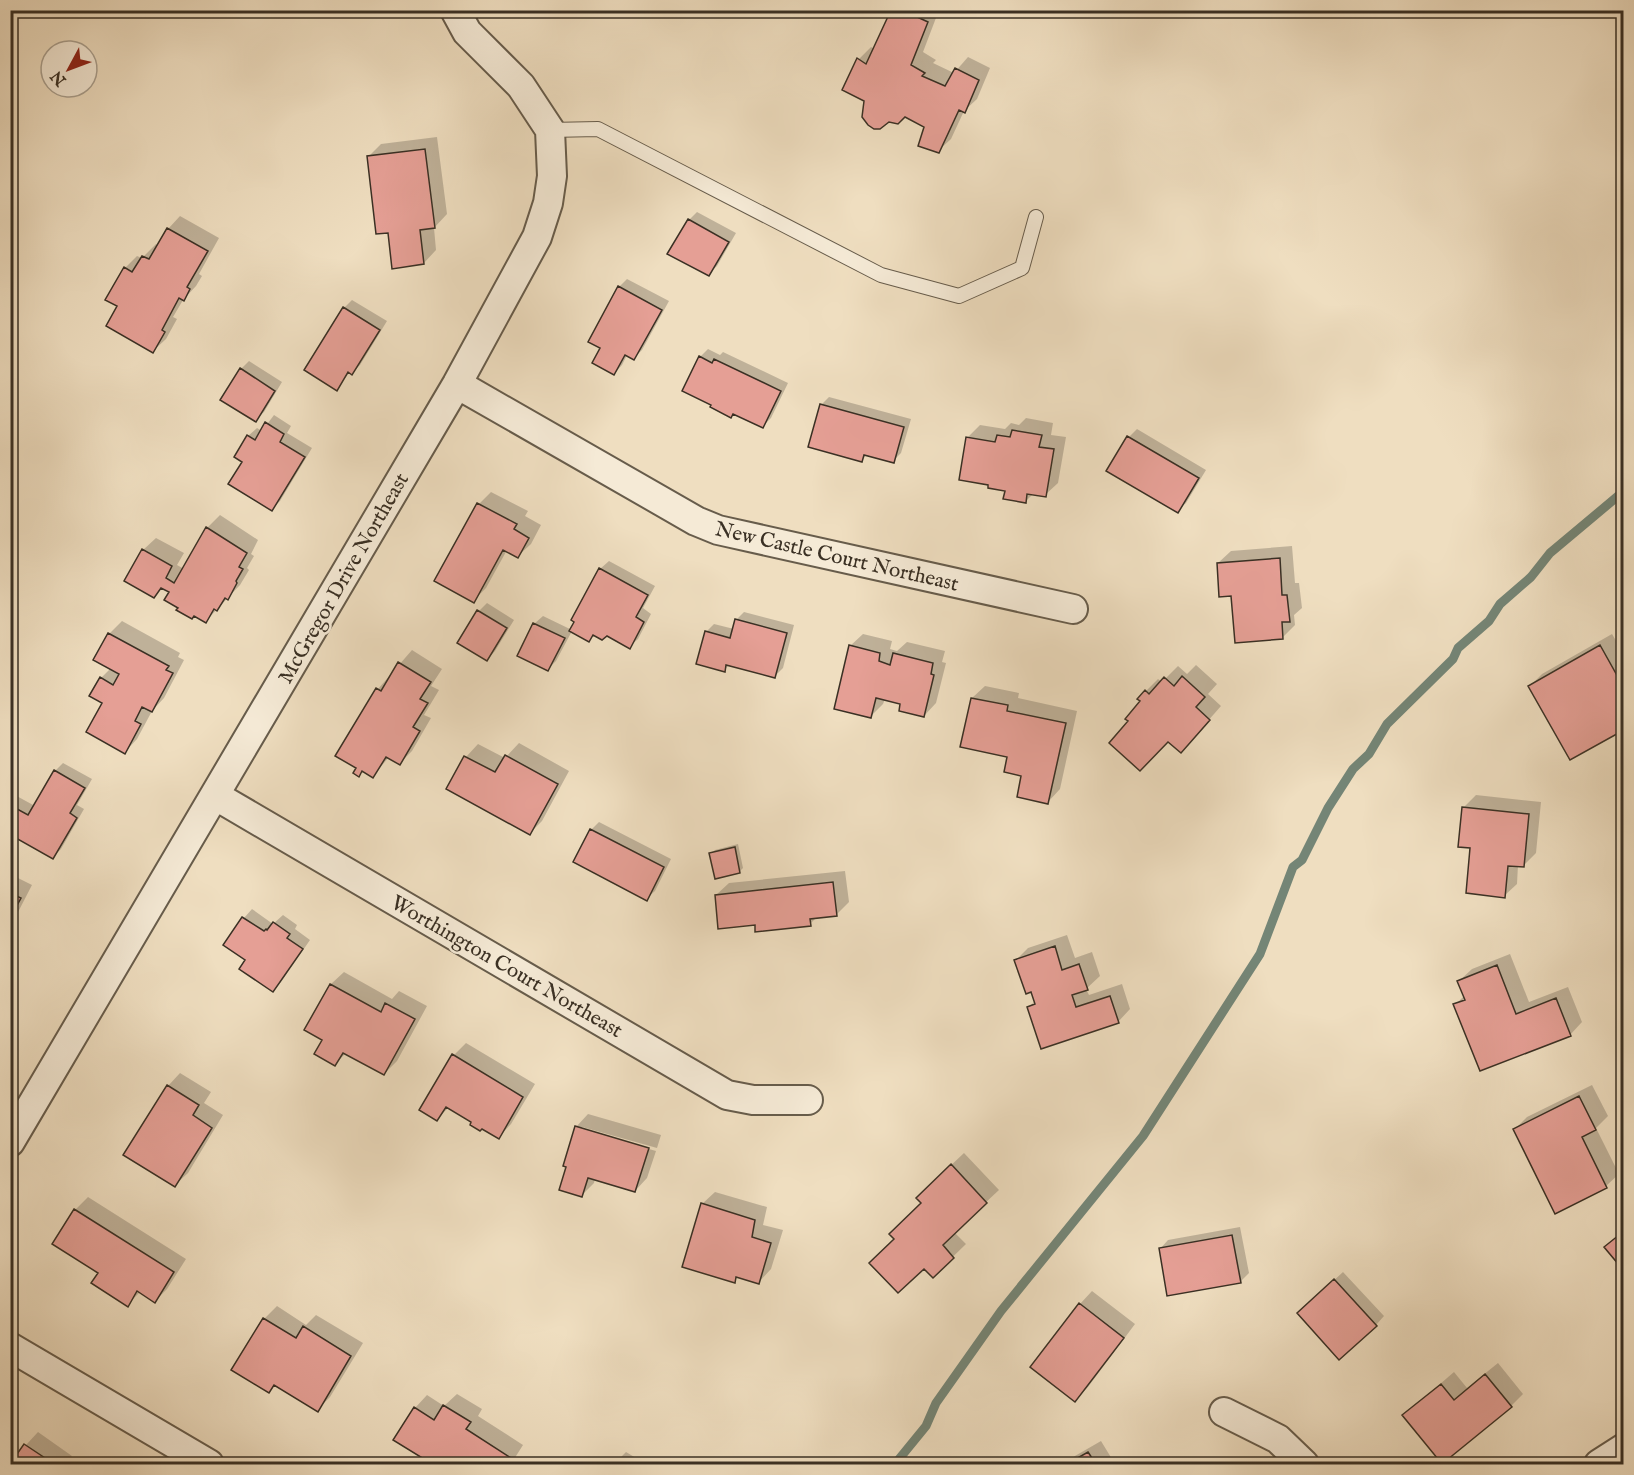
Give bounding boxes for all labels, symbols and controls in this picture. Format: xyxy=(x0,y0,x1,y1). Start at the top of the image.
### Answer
north arrow xyxy=(39,39,99,99)
text: N xyxy=(47,66,72,90)
street label: McGregor Drive Northeast xyxy=(273,468,416,689)
street label: New Castle Court Northeast xyxy=(712,516,961,599)
street label: Worthington Court Northeast xyxy=(385,890,627,1045)

